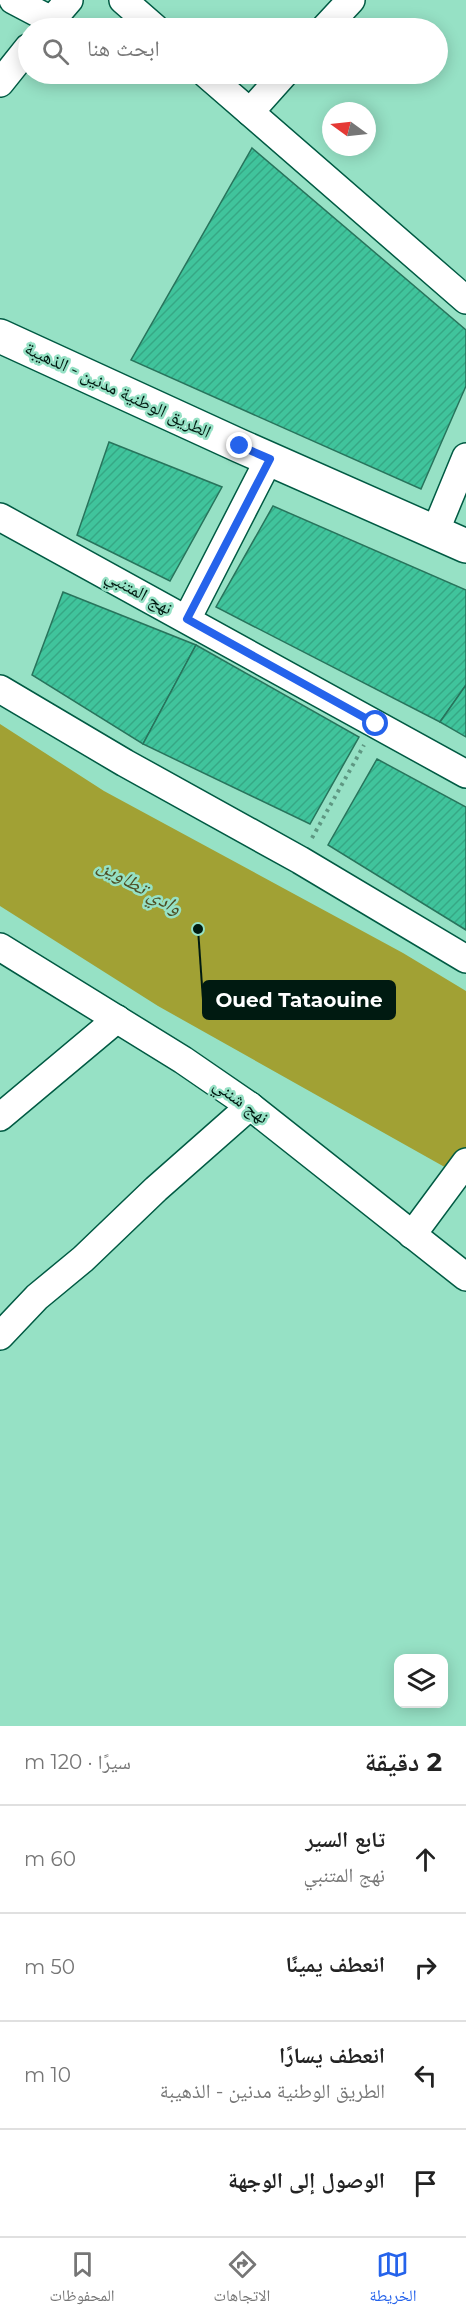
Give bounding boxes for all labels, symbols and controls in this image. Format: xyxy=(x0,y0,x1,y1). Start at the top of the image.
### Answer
search box xyxy=(18,18,448,84)
icon: search xyxy=(39,35,72,68)
text: ابحث هنا xyxy=(87,35,160,62)
north arrow xyxy=(322,102,376,156)
street label: الطريق الوطنية مدنين - الذهيبة xyxy=(21,337,215,443)
route end xyxy=(226,432,252,458)
street label: نهج المتنبي xyxy=(100,565,176,623)
route start xyxy=(362,710,388,736)
water label: وادي تطاوين xyxy=(92,853,186,923)
callout: Oued Tataouine xyxy=(203,981,395,1019)
text: Oued Tataouine xyxy=(215,988,383,1012)
street label: نهج شنني xyxy=(207,1074,273,1131)
map controls xyxy=(394,1654,448,1708)
button: layers xyxy=(394,1654,448,1708)
text: 2 دقيقة xyxy=(365,1746,442,1778)
text: سيرًا · 120 m xyxy=(24,1750,131,1774)
text: تابع السير xyxy=(305,1826,385,1853)
icon: ahead xyxy=(409,1843,442,1876)
text: 60 m xyxy=(24,1847,76,1871)
text: نهج المتنبي xyxy=(303,1863,385,1887)
text: انعطف يمينًا xyxy=(285,1951,385,1978)
icon: right xyxy=(409,1951,442,1984)
text: 50 m xyxy=(24,1955,75,1979)
text: انعطف يسارًا xyxy=(279,2042,385,2069)
icon: left xyxy=(409,2059,442,2092)
text: 10 m xyxy=(24,2063,71,2087)
text: الطريق الوطنية مدنين - الذهيبة xyxy=(160,2079,385,2103)
text: الوصول إلى الوجهة xyxy=(228,2167,385,2194)
icon: arrive xyxy=(409,2167,442,2200)
tab: المحفوظات xyxy=(50,2248,115,2311)
tab: الاتجاهات xyxy=(214,2248,270,2311)
tab: الخريطة xyxy=(369,2248,417,2311)

